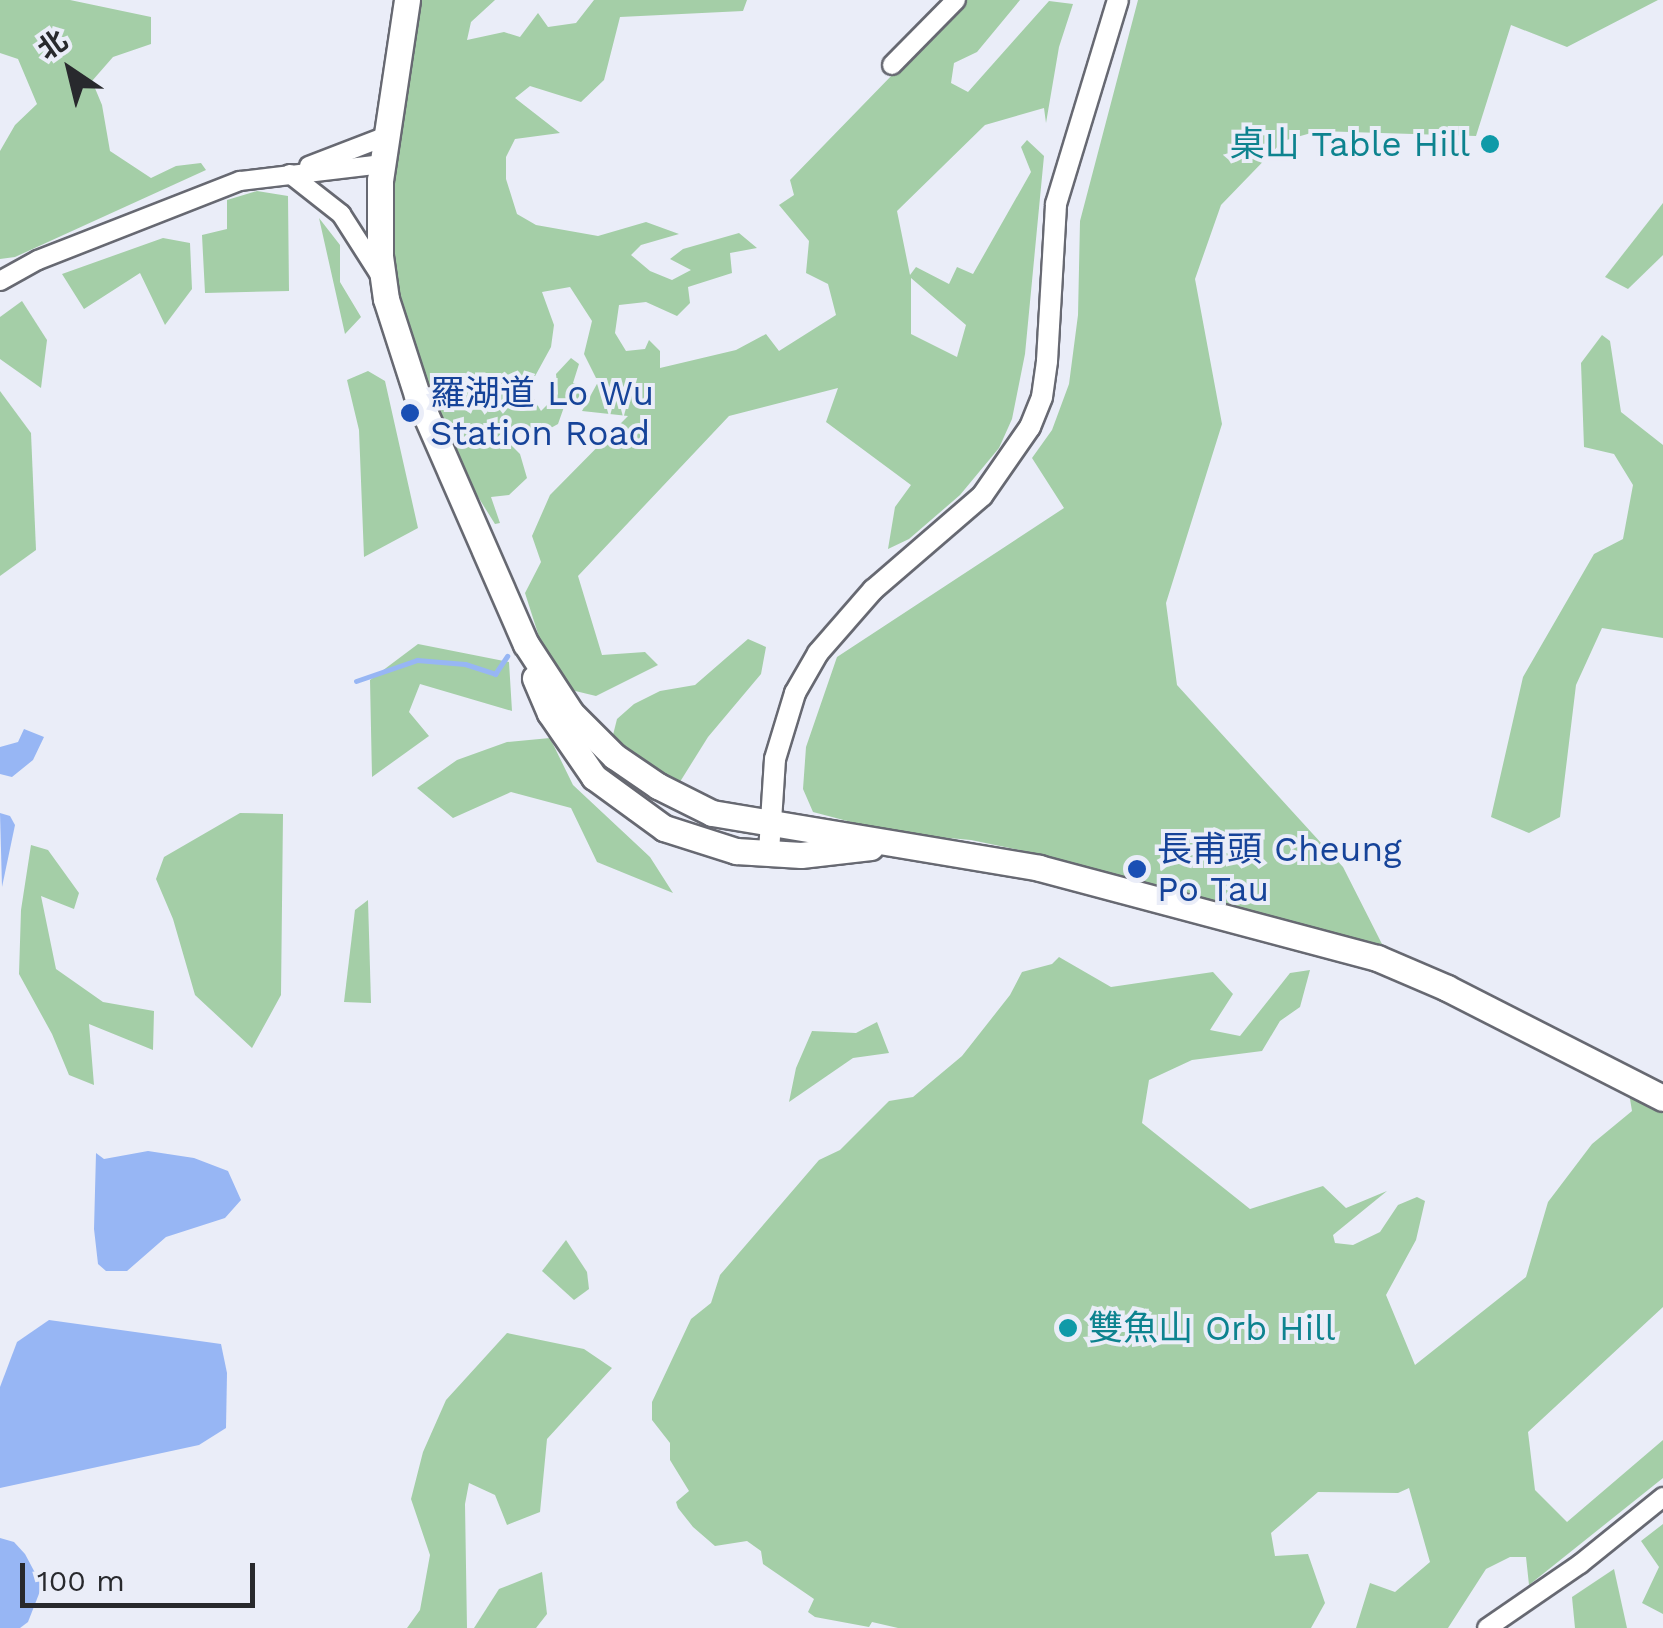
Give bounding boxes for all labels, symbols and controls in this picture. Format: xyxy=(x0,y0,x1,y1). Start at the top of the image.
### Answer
north arrow xyxy=(20,20,120,120)
text: 北 xyxy=(32,23,73,67)
place label: 桌山 Table Hill xyxy=(1229,123,1470,165)
marker: 桌山 Table Hill xyxy=(1479,133,1501,155)
place label: 羅湖道 Lo Wu Station Road xyxy=(430,372,655,454)
marker: 羅湖道 Lo Wu Station Road xyxy=(399,402,421,424)
place label: 長甫頭 Cheung Po Tau xyxy=(1157,828,1402,910)
marker: 長甫頭 Cheung Po Tau xyxy=(1126,858,1148,880)
place label: 雙魚山 Orb Hill xyxy=(1088,1307,1336,1349)
marker: 雙魚山 Orb Hill xyxy=(1057,1317,1079,1339)
scale bar xyxy=(25,1543,260,1605)
text: 100 m xyxy=(37,1563,125,1598)

